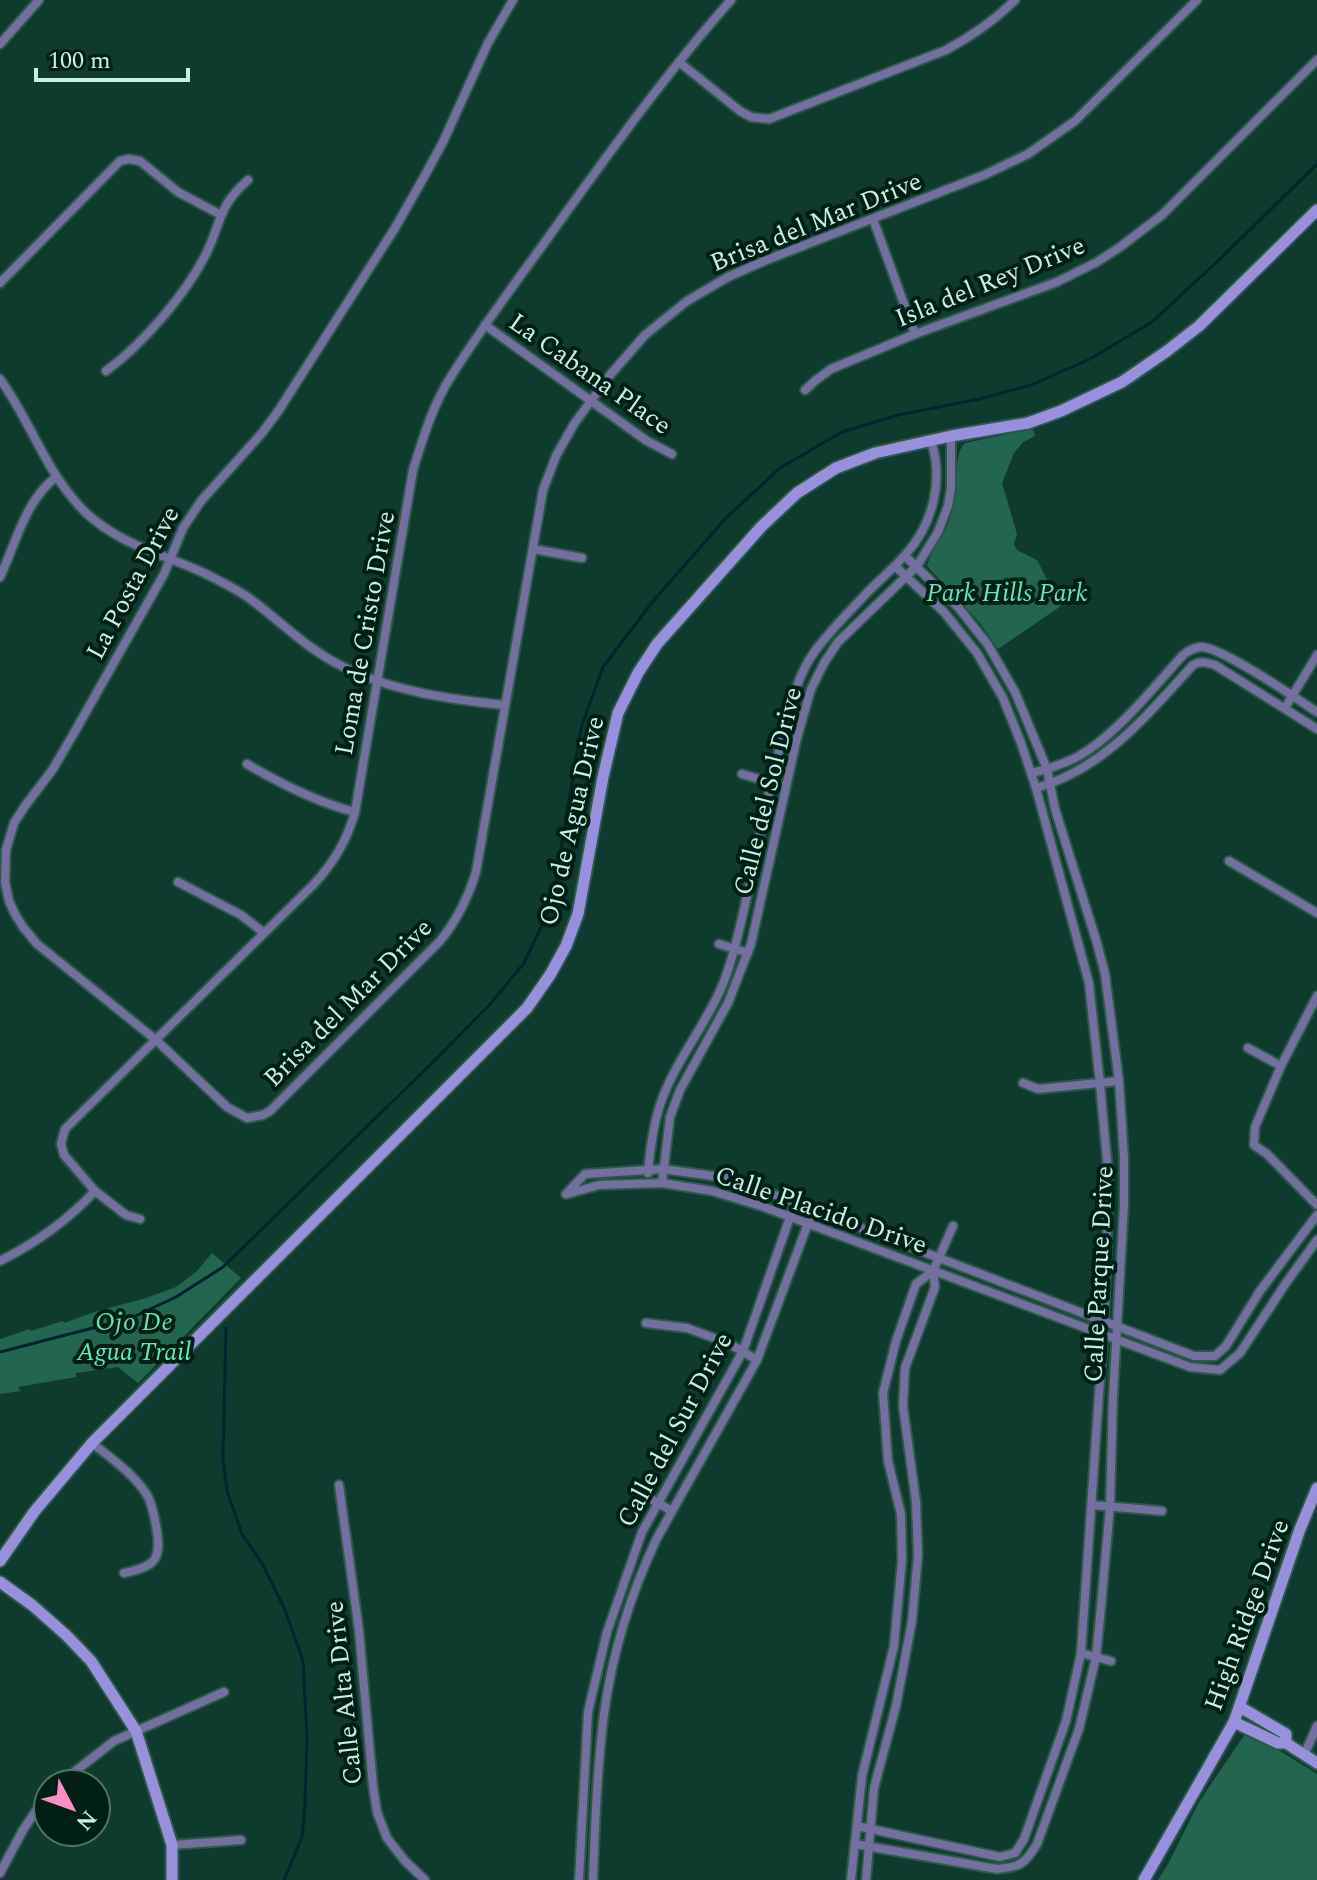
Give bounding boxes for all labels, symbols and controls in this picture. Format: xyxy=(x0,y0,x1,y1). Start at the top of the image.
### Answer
scale bar xyxy=(36,32,188,82)
text: 100 m xyxy=(48,43,111,79)
street label: Brisa del Mar Drive xyxy=(704,161,928,283)
street label: Isla del Rey Drive xyxy=(889,226,1091,338)
street label: La Cabana Place xyxy=(500,303,680,445)
street label: La Posta Drive xyxy=(76,499,190,667)
street label: Loma de Cristo Drive xyxy=(324,508,406,758)
park label: Park Hills Park xyxy=(926,573,1088,613)
street label: Calle del Sol Drive xyxy=(723,683,813,899)
street label: Ojo de Agua Drive xyxy=(528,712,616,930)
street label: Brisa del Mar Drive xyxy=(254,909,442,1097)
street label: Calle Placido Drive xyxy=(709,1155,933,1265)
street label: Calle Parque Drive xyxy=(1073,1165,1125,1383)
park label: Ojo De Agua Trail xyxy=(76,1302,192,1372)
street label: Calle del Sur Drive xyxy=(607,1325,743,1535)
street label: High Ridge Drive xyxy=(1194,1514,1300,1716)
street label: Calle Alta Drive xyxy=(314,1599,374,1787)
north arrow xyxy=(32,1768,112,1848)
text: N xyxy=(68,1803,104,1838)

